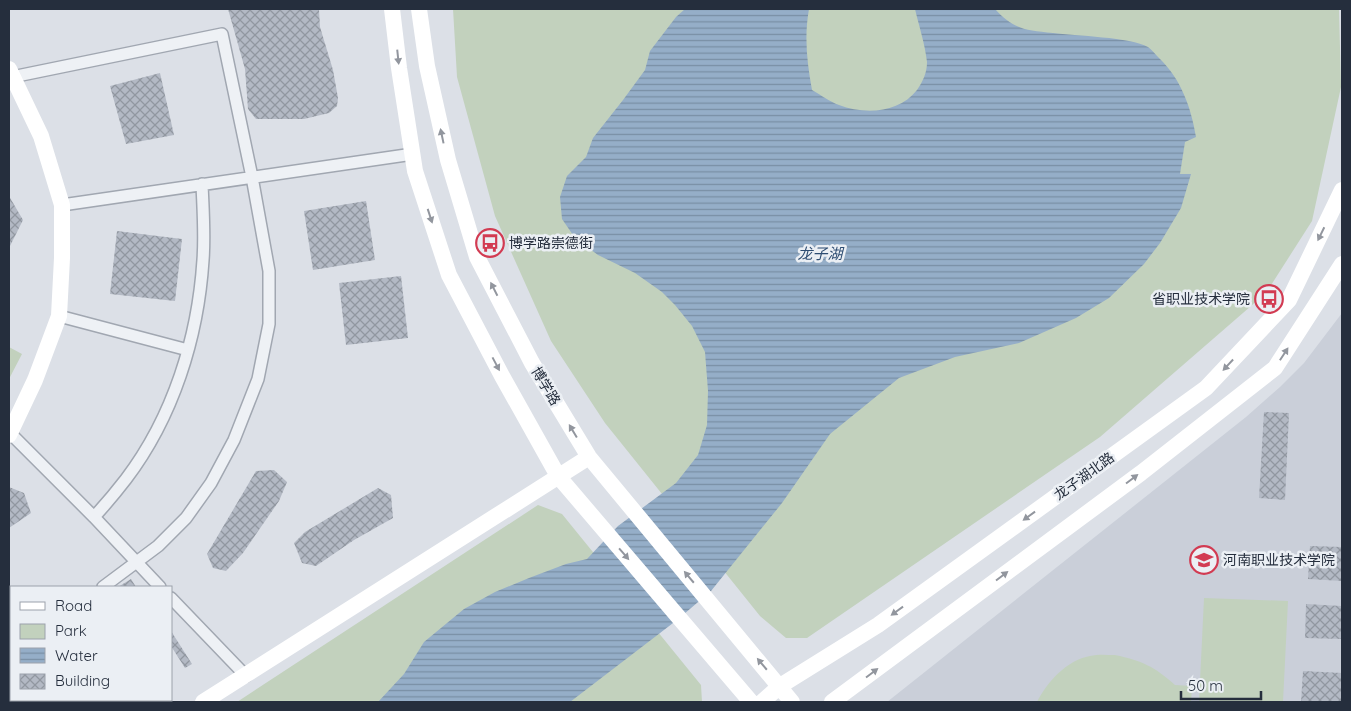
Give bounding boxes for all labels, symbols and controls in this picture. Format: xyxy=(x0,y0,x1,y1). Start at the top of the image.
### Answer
one-way arrow xyxy=(394,50,402,66)
one-way arrow xyxy=(438,128,446,143)
one-way arrow xyxy=(426,209,434,224)
one-way arrow xyxy=(1317,227,1325,241)
bus stop icon: 博学路崇德街 xyxy=(475,228,505,258)
place label: 博学路崇德街 xyxy=(509,234,593,252)
water label: 龙子湖 xyxy=(797,244,844,263)
one-way arrow xyxy=(490,282,498,296)
bus stop icon: 省职业技术学院 xyxy=(1254,284,1284,314)
place label: 省职业技术学院 xyxy=(1152,290,1250,308)
one-way arrow xyxy=(1279,348,1289,361)
one-way arrow xyxy=(492,357,500,371)
one-way arrow xyxy=(1222,359,1234,371)
street label: 博学路 xyxy=(527,363,565,409)
one-way arrow xyxy=(569,424,578,437)
street label: 龙子湖北路 xyxy=(1050,448,1118,504)
one-way arrow xyxy=(1126,475,1139,485)
one-way arrow xyxy=(1022,511,1036,521)
school or university icon: 河南职业技术学院 xyxy=(1189,545,1219,575)
one-way arrow xyxy=(619,547,630,560)
place label: 河南职业技术学院 xyxy=(1223,551,1335,569)
one-way arrow xyxy=(684,571,695,584)
one-way arrow xyxy=(995,571,1008,582)
legend xyxy=(10,586,172,701)
text: Road xyxy=(55,596,92,615)
one-way arrow xyxy=(890,606,904,616)
text: Park xyxy=(55,621,87,640)
text: Water xyxy=(55,646,98,665)
one-way arrow xyxy=(756,658,767,671)
one-way arrow xyxy=(865,668,878,678)
scale bar xyxy=(1181,668,1261,700)
text: Building xyxy=(55,671,110,690)
text: 50 m xyxy=(1188,676,1223,695)

